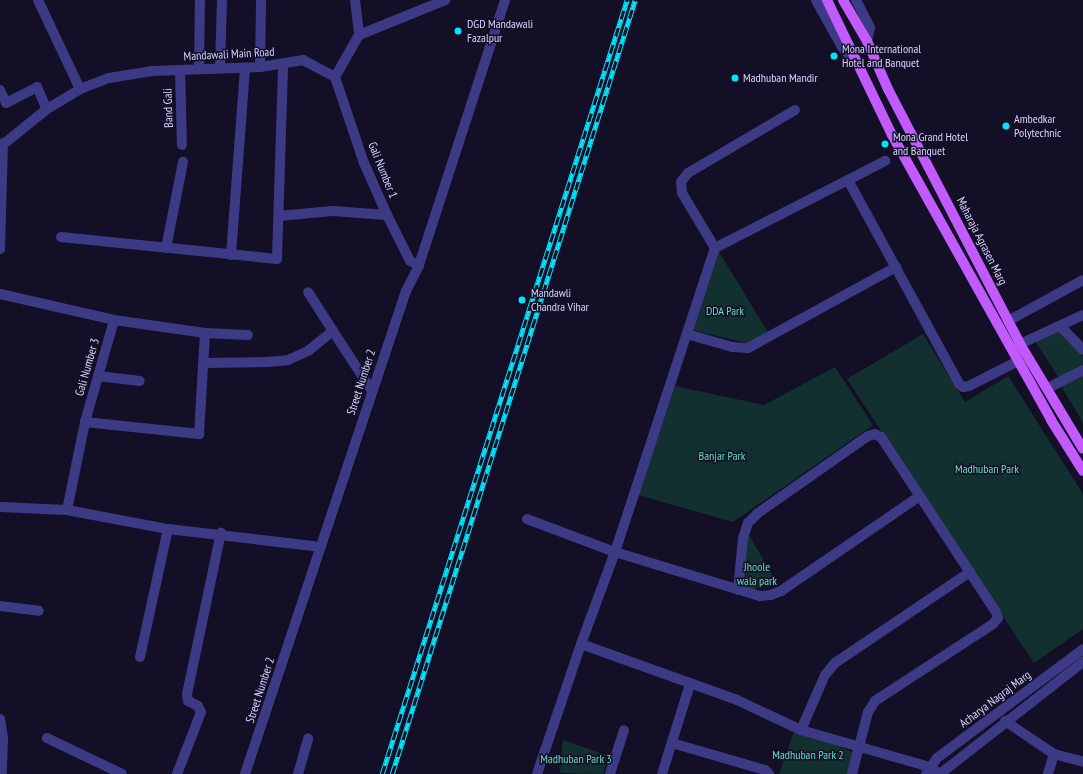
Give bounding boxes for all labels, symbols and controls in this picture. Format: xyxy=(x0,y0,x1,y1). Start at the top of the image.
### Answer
place label: DGD Mandawali Fazalpur xyxy=(467,17,533,45)
marker: DGD Mandawali Fazalpur xyxy=(452,25,464,37)
place label: Mona International Hotel and Banquet xyxy=(842,42,921,70)
street label: Mandawali Main Road xyxy=(183,44,275,64)
marker: Mona International Hotel and Banquet xyxy=(829,51,839,61)
place label: Madhuban Mandir xyxy=(743,71,818,85)
marker: Madhuban Mandir xyxy=(730,73,740,83)
street label: Band Gali xyxy=(160,88,176,128)
place label: Ambedkar Polytechnic xyxy=(1014,112,1061,140)
marker: Ambedkar Polytechnic xyxy=(1001,121,1011,131)
place label: Mona Grand Hotel and Banquet xyxy=(893,130,968,158)
marker: Mona Grand Hotel and Banquet xyxy=(880,139,890,149)
street label: Gali Number 1 xyxy=(365,140,401,200)
street label: Maharaja Agrasen Marg xyxy=(954,194,1010,288)
place label: Mandawli Chandra Vihar xyxy=(531,286,589,314)
marker: Mandawli Chandra Vihar xyxy=(516,294,528,306)
park label: DDA Park xyxy=(706,304,744,318)
street label: Gali Number 3 xyxy=(72,336,102,398)
street label: Street Number 2 xyxy=(344,347,378,417)
park label: Banjar Park xyxy=(699,449,745,463)
park label: Madhuban Park xyxy=(955,462,1019,476)
park label: Jhoole wala park xyxy=(737,560,777,588)
street label: Street Number 2 xyxy=(243,655,277,725)
street label: Acharya Nagraj Marg xyxy=(956,667,1034,731)
park label: Madhuban Park 2 xyxy=(772,748,844,762)
park label: Madhuban Park 3 xyxy=(540,752,612,766)

